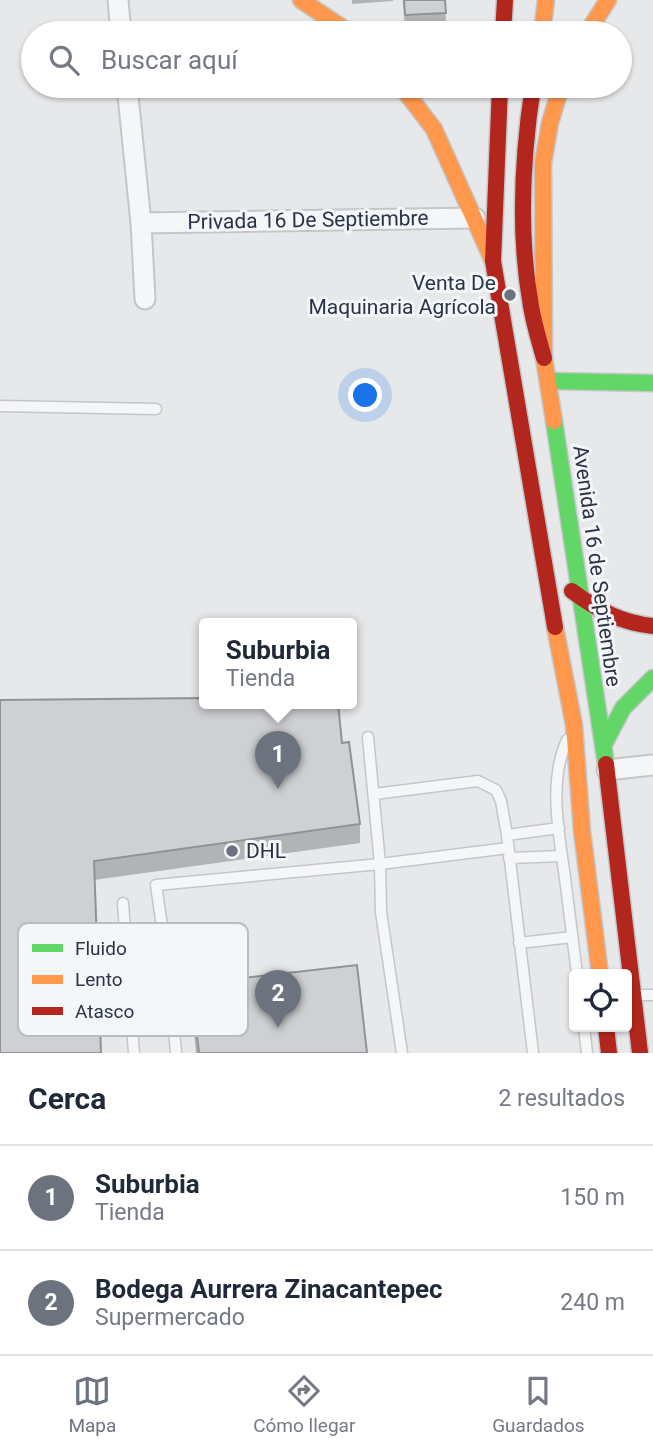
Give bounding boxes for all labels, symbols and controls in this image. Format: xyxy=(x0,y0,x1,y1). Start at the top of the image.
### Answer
search box xyxy=(21,21,632,98)
icon: search xyxy=(45,41,83,79)
text: Buscar aquí xyxy=(101,45,238,75)
street label: Privada 16 De Septiembre xyxy=(187,206,429,234)
place label: Venta De Maquinaria Agrícola xyxy=(308,271,496,319)
marker: Venta De Maquinaria Agrícola xyxy=(502,287,518,303)
your location xyxy=(348,378,382,412)
street label: Avenida 16 de Septiembre xyxy=(568,444,626,688)
popup xyxy=(199,618,357,709)
text: Suburbia xyxy=(226,635,330,665)
text: Tienda xyxy=(226,665,295,692)
pin: 1 xyxy=(255,731,301,789)
place label: DHL xyxy=(246,839,286,863)
marker: DHL xyxy=(224,843,240,859)
legend xyxy=(18,923,248,1036)
text: Fluido xyxy=(75,937,127,960)
text: Lento xyxy=(75,968,123,991)
map controls xyxy=(569,969,632,1032)
button: locate xyxy=(569,969,632,1032)
pin: 2 xyxy=(255,970,301,1028)
text: Atasco xyxy=(75,1000,134,1023)
text: Cerca xyxy=(28,1081,106,1116)
text: 2 resultados xyxy=(498,1085,625,1112)
text: Suburbia xyxy=(95,1169,200,1199)
text: 1 xyxy=(44,1184,58,1211)
text: 150 m xyxy=(560,1184,625,1211)
text: Tienda xyxy=(95,1199,165,1226)
text: Bodega Aurrera Zinacantepec xyxy=(95,1274,443,1304)
text: 2 xyxy=(44,1289,58,1316)
text: 240 m xyxy=(560,1289,625,1316)
text: Supermercado xyxy=(95,1304,245,1331)
tab: Mapa xyxy=(68,1372,116,1437)
tab: Cómo llegar xyxy=(253,1372,355,1437)
tab: Guardados xyxy=(492,1372,585,1437)

